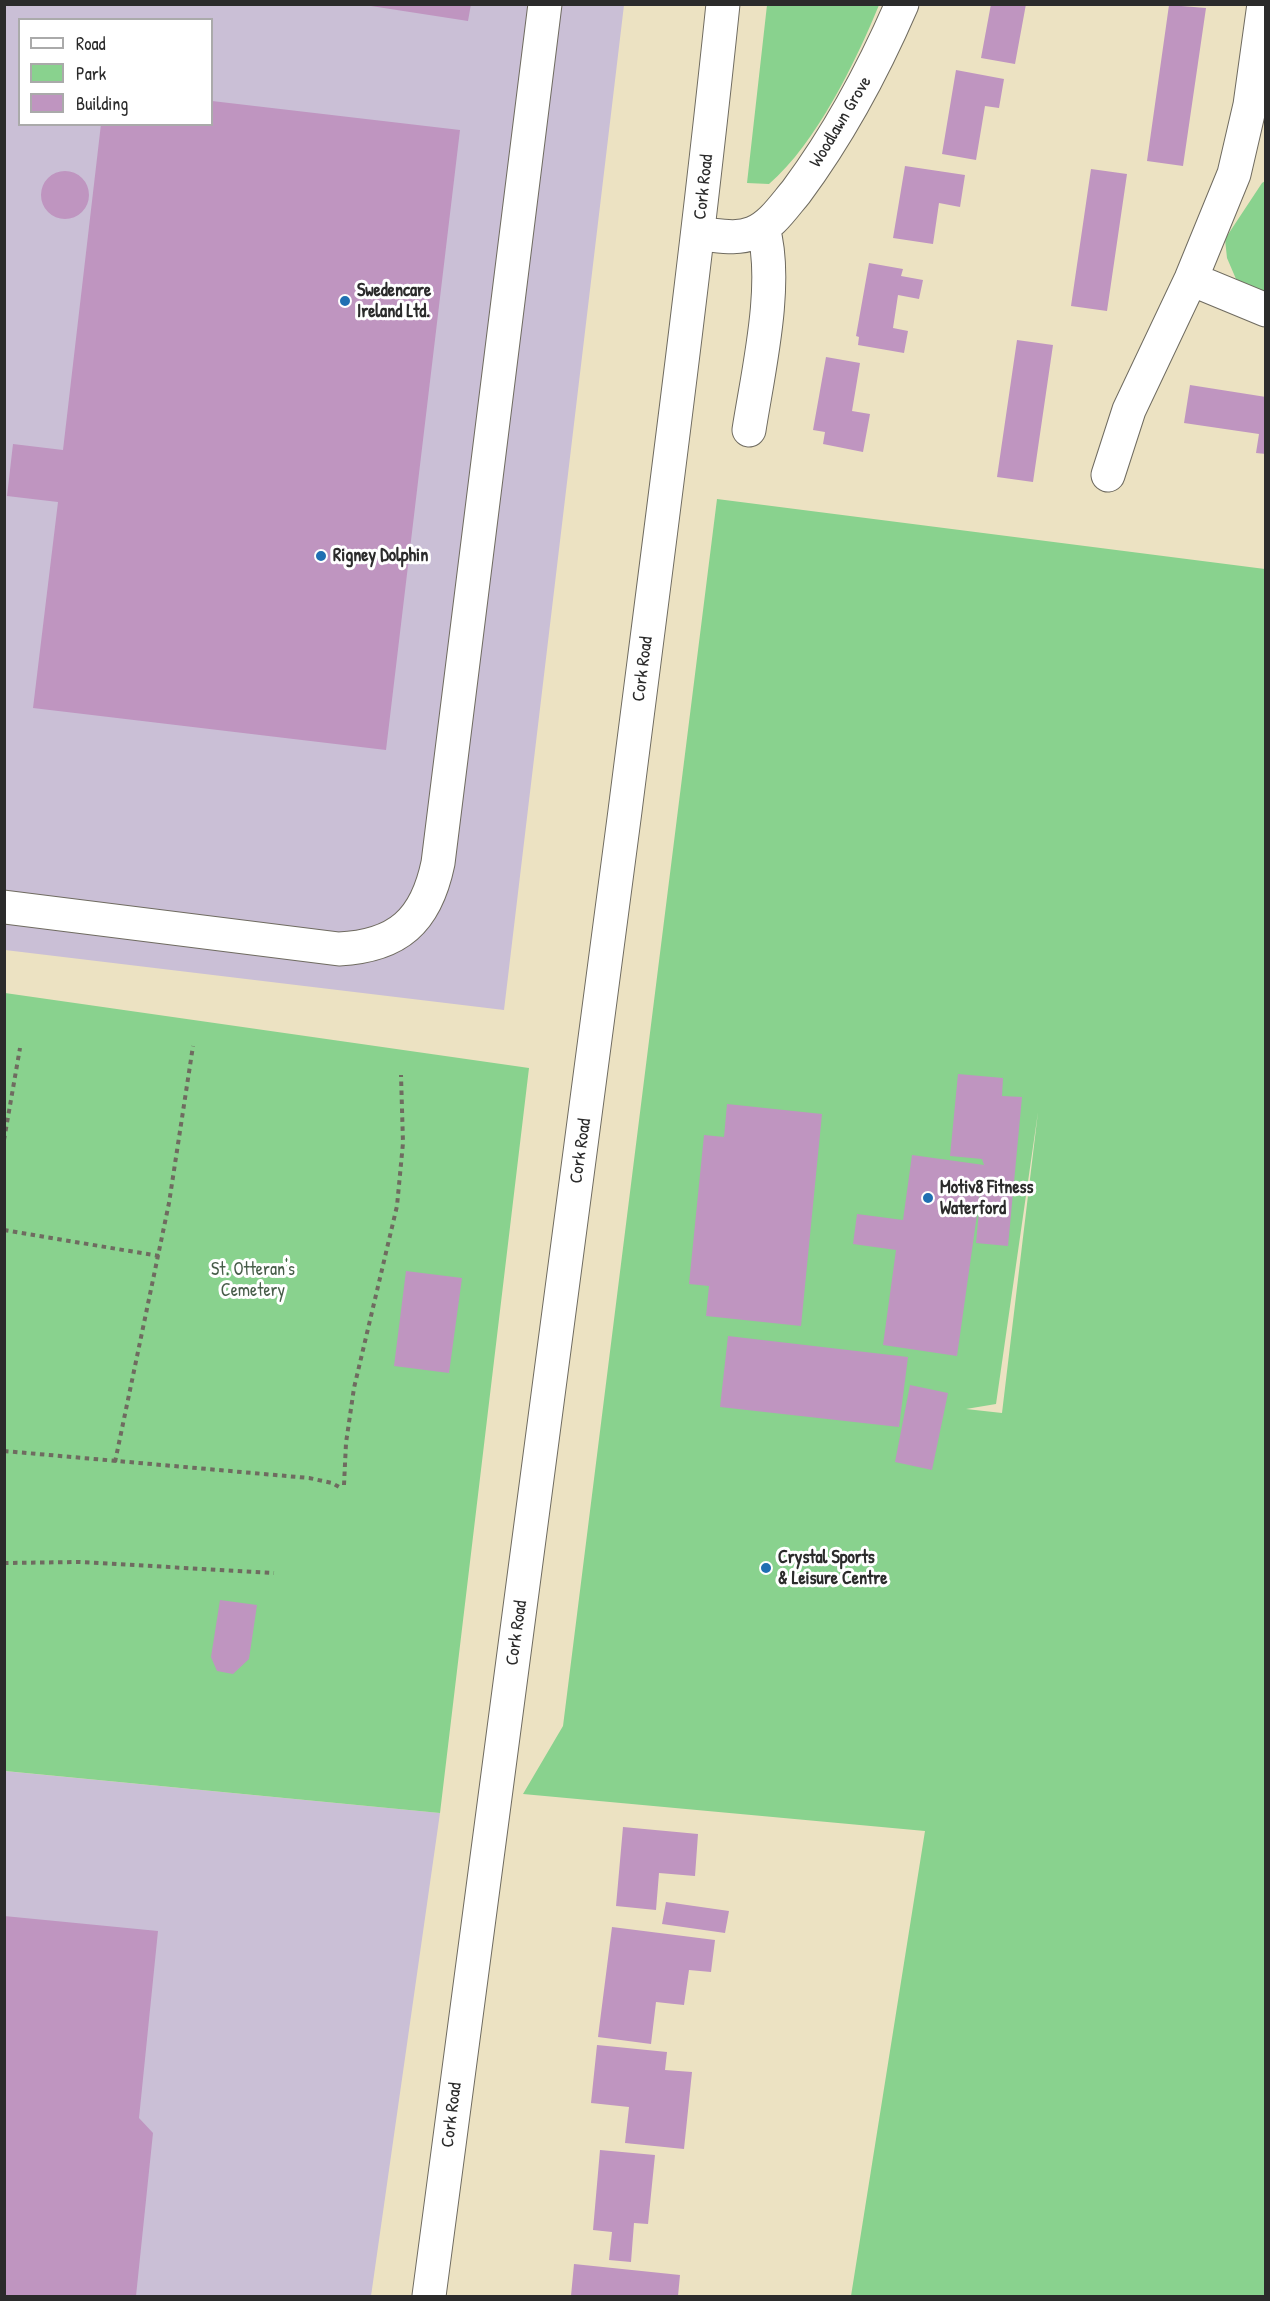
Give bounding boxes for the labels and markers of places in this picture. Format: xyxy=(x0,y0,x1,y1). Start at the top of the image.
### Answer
place label: Swedencare Ireland Ltd. xyxy=(357,280,431,322)
marker: Swedencare Ireland Ltd. xyxy=(338,294,352,308)
place label: Rigney Dolphin xyxy=(333,545,428,567)
marker: Rigney Dolphin xyxy=(314,549,328,563)
place label: Motiv8 Fitness Waterford xyxy=(940,1177,1033,1220)
marker: Motiv8 Fitness Waterford xyxy=(921,1191,935,1205)
place label: Crystal Sports & Leisure Centre xyxy=(778,1547,887,1590)
marker: Crystal Sports & Leisure Centre xyxy=(759,1561,773,1575)

